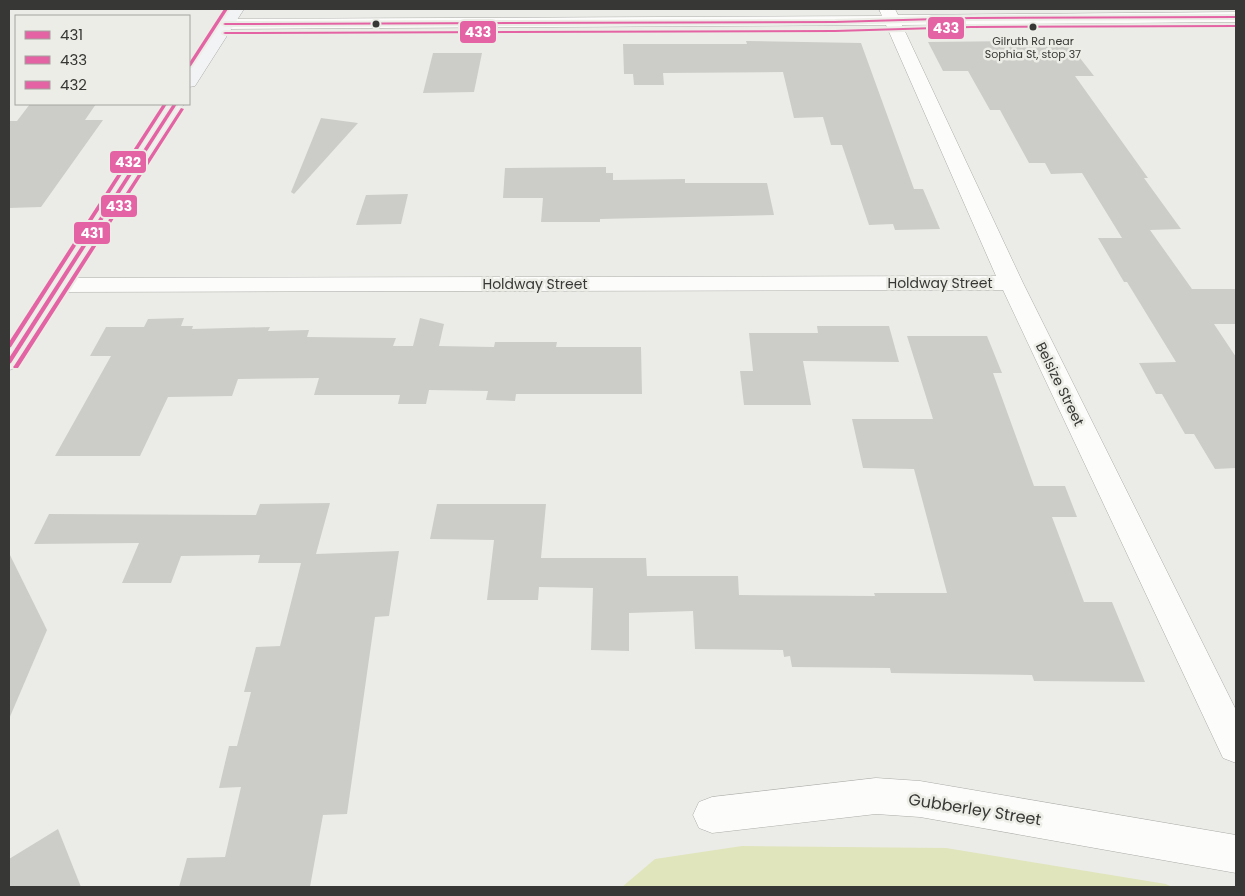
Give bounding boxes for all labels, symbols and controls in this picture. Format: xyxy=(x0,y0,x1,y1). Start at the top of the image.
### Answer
legend xyxy=(15,15,190,105)
line badge: 433 xyxy=(927,16,965,40)
text: 433 xyxy=(933,18,959,38)
unlabelled marker xyxy=(371,19,381,29)
line badge: 433 xyxy=(459,20,497,44)
text: 433 xyxy=(465,22,491,42)
marker: Gilruth Rd near Sophia St, stop 37 xyxy=(1028,22,1038,32)
text: 431 xyxy=(60,24,83,45)
place label: Gilruth Rd near Sophia St, stop 37 xyxy=(985,33,1081,62)
text: 433 xyxy=(60,49,87,70)
text: 432 xyxy=(60,74,87,95)
line badge: 432 xyxy=(109,150,147,174)
text: 432 xyxy=(115,152,141,172)
line badge: 433 xyxy=(100,194,138,218)
text: 433 xyxy=(106,196,132,216)
line badge: 431 xyxy=(73,221,111,245)
text: 431 xyxy=(80,223,104,243)
street label: Holdway Street xyxy=(887,273,993,293)
street label: Holdway Street xyxy=(482,274,588,294)
street label: Belsize Street xyxy=(1031,339,1089,429)
street label: Gubberley Street xyxy=(907,788,1043,831)

